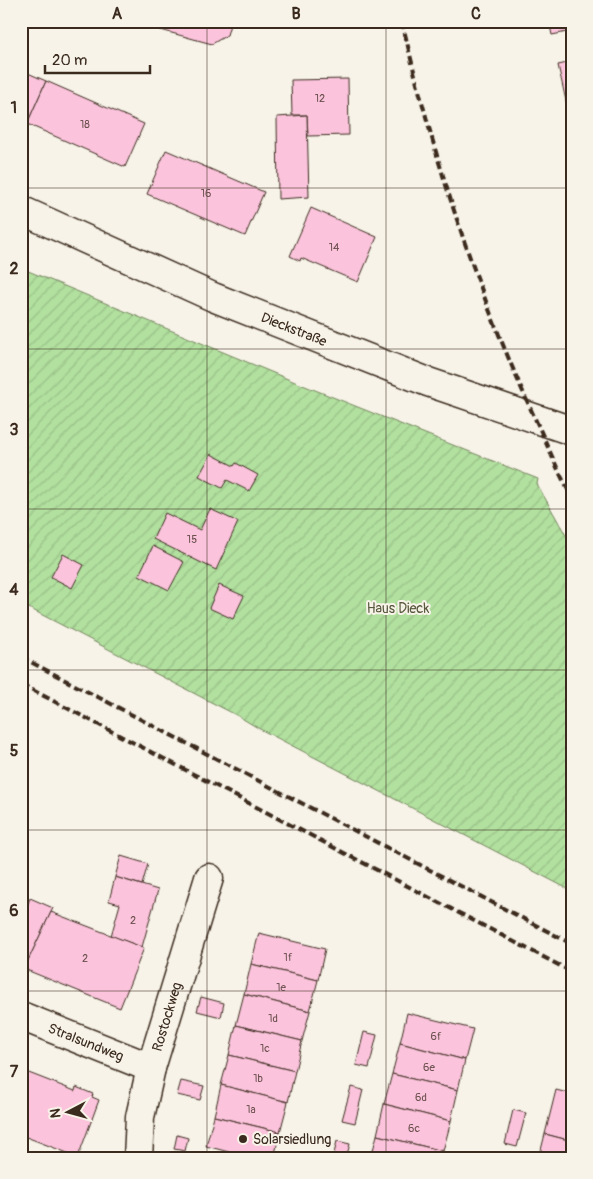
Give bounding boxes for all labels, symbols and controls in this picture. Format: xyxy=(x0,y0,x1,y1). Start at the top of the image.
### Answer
text: A xyxy=(112,4,123,24)
text: B xyxy=(291,4,301,24)
text: C xyxy=(471,4,481,24)
scale bar xyxy=(45,42,150,74)
text: 20 m xyxy=(52,51,87,70)
house number: 12 xyxy=(315,92,325,105)
text: 1 xyxy=(11,98,17,118)
house number: 18 xyxy=(80,118,90,131)
house number: 16 xyxy=(201,187,211,200)
house number: 14 xyxy=(329,241,340,254)
text: 2 xyxy=(10,259,19,279)
street label: Dieckstraße xyxy=(259,309,329,350)
text: 3 xyxy=(10,420,19,440)
house number: 15 xyxy=(187,533,197,546)
text: 4 xyxy=(9,580,19,600)
park label: Haus Dieck xyxy=(367,600,429,617)
text: 5 xyxy=(10,741,19,761)
text: 6 xyxy=(9,901,19,921)
house number: 2 xyxy=(130,914,136,927)
house number: 1f xyxy=(284,951,293,964)
house number: 2 xyxy=(82,952,88,965)
street label: Rostockweg xyxy=(149,980,186,1053)
house number: 1e xyxy=(276,981,286,994)
house number: 1d xyxy=(268,1012,278,1025)
street label: Stralsundweg xyxy=(46,1020,126,1065)
house number: 6f xyxy=(431,1030,442,1043)
house number: 1c xyxy=(260,1042,270,1055)
house number: 6e xyxy=(423,1061,435,1074)
text: 7 xyxy=(10,1062,19,1082)
house number: 1b xyxy=(253,1072,263,1085)
north arrow xyxy=(42,1086,92,1136)
house number: 6d xyxy=(415,1091,427,1104)
house number: 1a xyxy=(246,1103,256,1116)
text: N xyxy=(47,1108,65,1119)
house number: 6c xyxy=(408,1122,420,1135)
place label: Solarsiedlung xyxy=(253,1131,331,1148)
marker: Solarsiedlung xyxy=(237,1133,249,1145)

